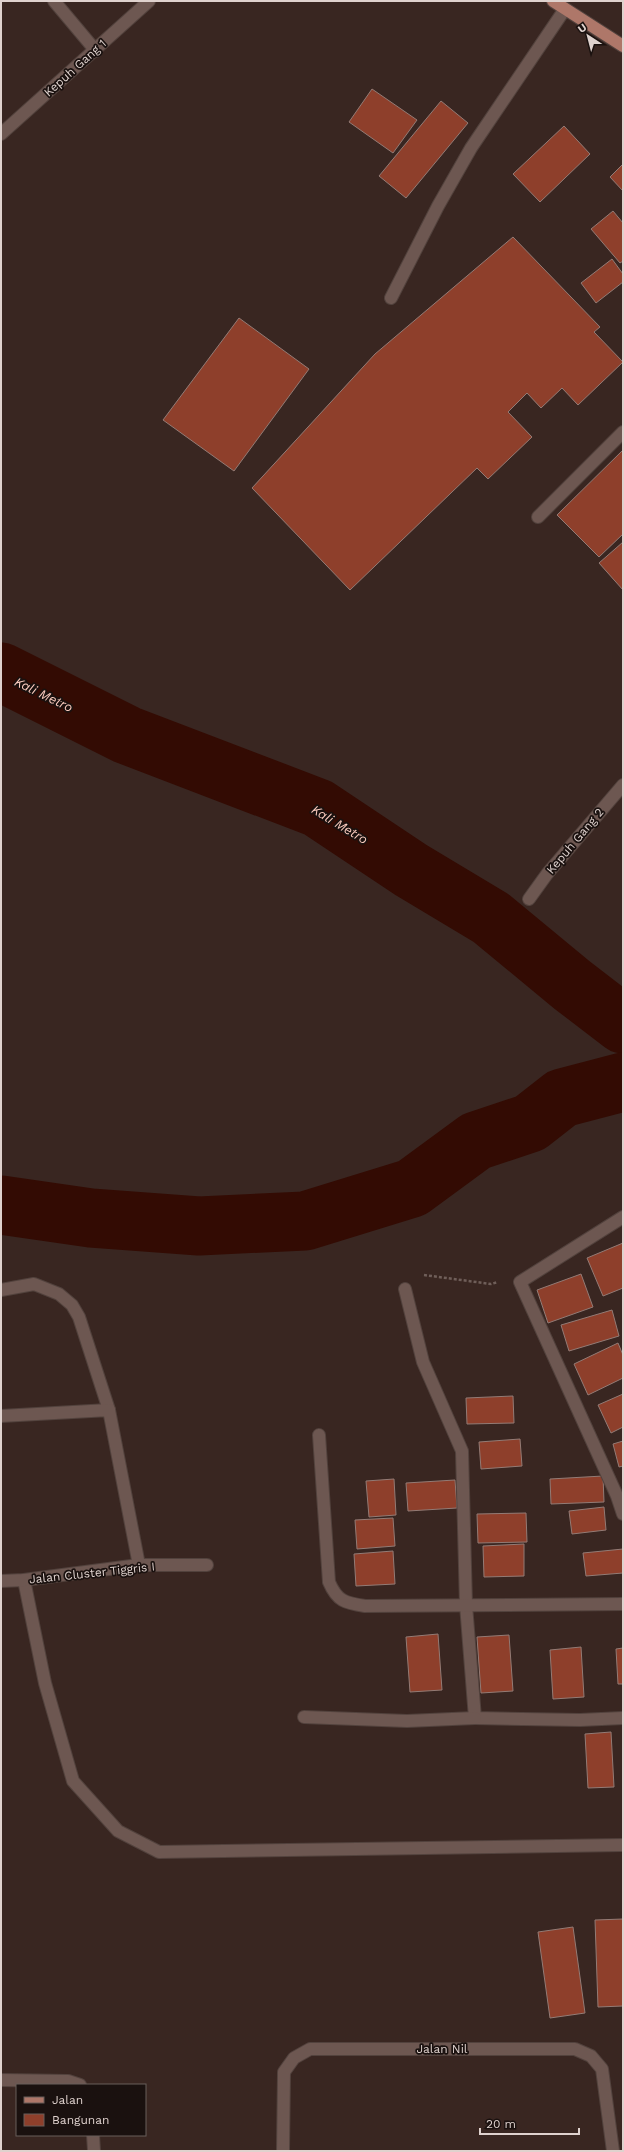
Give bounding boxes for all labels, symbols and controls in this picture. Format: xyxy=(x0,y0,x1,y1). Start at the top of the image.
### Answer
north arrow xyxy=(568,16,608,56)
text: U xyxy=(575,21,590,36)
street label: Kepuh Gang 1 xyxy=(41,37,109,99)
water label: Kali Metro xyxy=(12,674,75,715)
water label: Kali Metro xyxy=(309,802,371,847)
street label: Kepuh Gang 2 xyxy=(544,805,606,877)
street label: Jalan Cluster Tiggris I xyxy=(28,1559,156,1587)
street label: Jalan Nil xyxy=(416,2042,468,2056)
legend xyxy=(16,2084,146,2136)
text: Jalan xyxy=(52,2093,83,2107)
scale bar xyxy=(480,2110,579,2136)
text: Bangunan xyxy=(52,2113,110,2127)
text: 20 m xyxy=(486,2117,516,2131)

